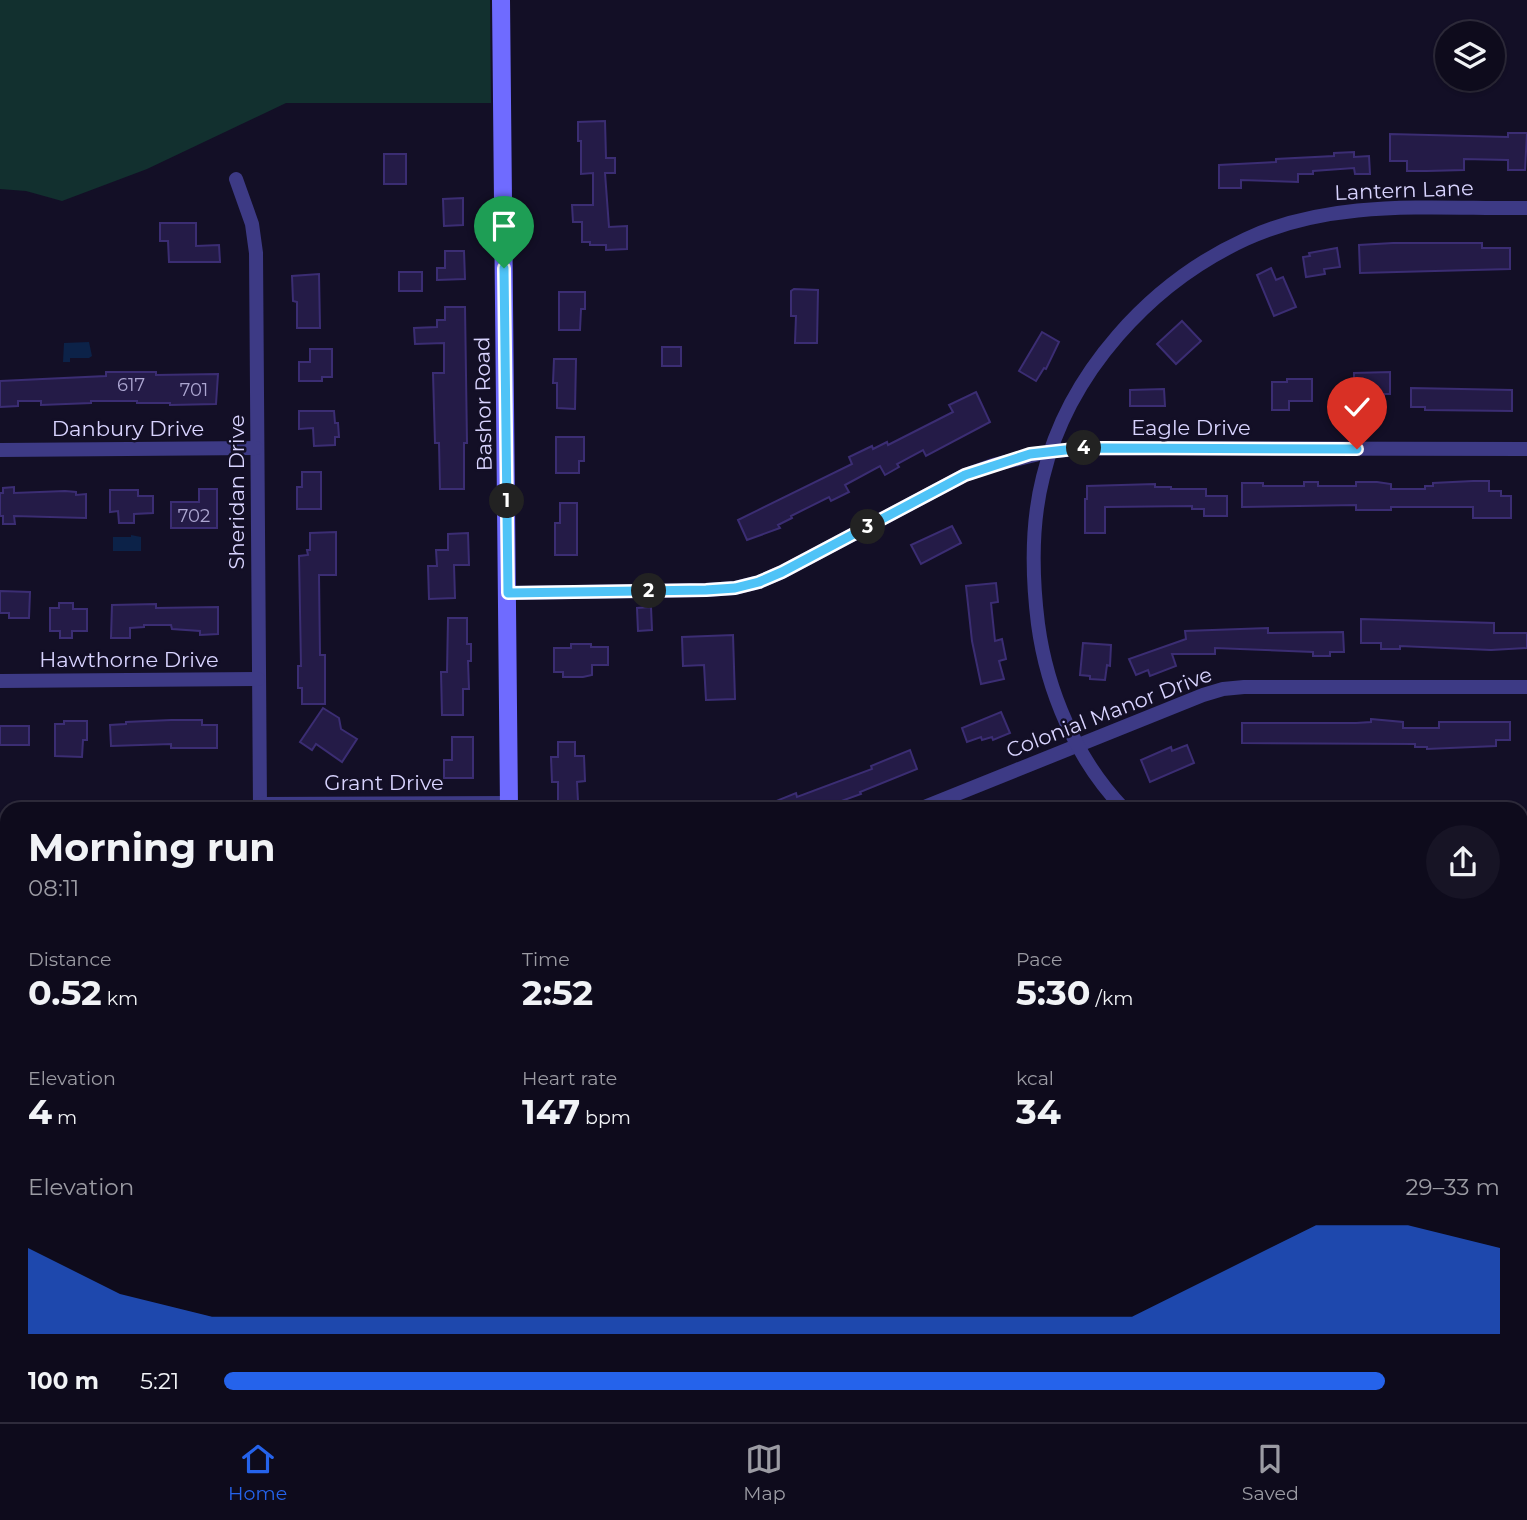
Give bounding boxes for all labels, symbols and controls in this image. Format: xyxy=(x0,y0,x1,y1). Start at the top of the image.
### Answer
map controls xyxy=(1435,21,1505,91)
button: layers xyxy=(1435,21,1505,91)
street label: Lantern Lane xyxy=(1334,175,1474,205)
pin xyxy=(474,196,534,268)
icon: arrive xyxy=(485,207,523,245)
street label: Bashor Road xyxy=(469,336,497,472)
house number: 617 xyxy=(117,374,145,396)
pin xyxy=(1327,377,1387,449)
house number: 701 xyxy=(180,379,208,401)
icon: check xyxy=(1338,388,1376,426)
street label: Sheridan Drive xyxy=(224,414,249,570)
street label: Eagle Drive xyxy=(1131,415,1251,440)
street label: Danbury Drive xyxy=(52,416,204,441)
pin: 4 xyxy=(1066,430,1102,466)
text: 4 xyxy=(1077,436,1090,459)
pin: 1 xyxy=(490,484,524,518)
text: 1 xyxy=(503,489,510,512)
house number: 702 xyxy=(178,505,210,527)
pin: 3 xyxy=(850,510,886,544)
text: 3 xyxy=(862,515,873,538)
pin: 2 xyxy=(632,574,666,608)
text: 2 xyxy=(643,579,654,602)
street label: Hawthorne Drive xyxy=(39,647,219,672)
street label: Colonial Manor Drive xyxy=(1003,661,1215,763)
street label: Grant Drive xyxy=(324,770,444,795)
text: Morning run xyxy=(28,824,276,871)
button: share xyxy=(1426,825,1500,899)
text: 08:11 xyxy=(28,874,79,902)
text: Distance xyxy=(28,948,111,971)
text: Time xyxy=(522,948,570,971)
text: Pace xyxy=(1016,948,1063,971)
text: 0.52 xyxy=(28,971,102,1014)
text: 2:52 xyxy=(522,971,593,1014)
text: 5:30 xyxy=(1016,971,1090,1014)
text: km xyxy=(102,987,138,1010)
text: /km xyxy=(1090,987,1133,1010)
text: Elevation xyxy=(28,1067,116,1090)
text: Heart rate xyxy=(522,1067,617,1090)
text: kcal xyxy=(1016,1067,1054,1090)
text: 4 xyxy=(28,1090,52,1133)
text: 147 xyxy=(522,1090,580,1133)
text: 34 xyxy=(1016,1090,1061,1133)
text: m xyxy=(52,1106,77,1129)
text: bpm xyxy=(580,1106,631,1129)
text: Elevation xyxy=(28,1173,134,1201)
text: 29–33 m xyxy=(1405,1173,1500,1201)
text: 100 m xyxy=(28,1367,99,1395)
text: 5:21 xyxy=(140,1367,179,1395)
tab: Home xyxy=(228,1440,287,1505)
tab: Map xyxy=(743,1440,786,1505)
tab: Saved xyxy=(1242,1440,1299,1505)

